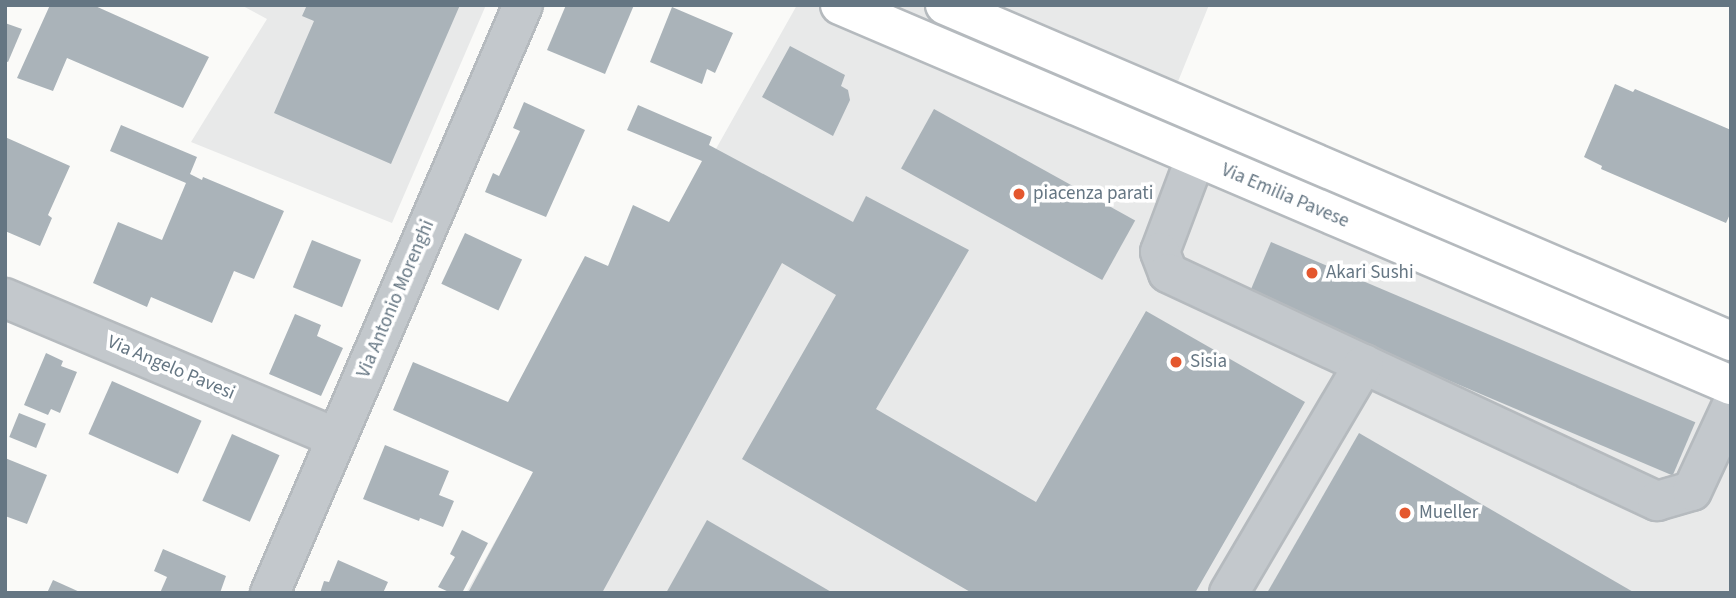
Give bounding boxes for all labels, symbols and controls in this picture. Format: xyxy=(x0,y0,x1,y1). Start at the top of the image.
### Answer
street label: Via Emilia Pavese xyxy=(1218,159,1352,233)
place label: piacenza parati xyxy=(1033,183,1153,205)
marker: piacenza parati xyxy=(1011,186,1027,202)
street label: Via Antonio Morenghi xyxy=(352,217,440,381)
place label: Akari Sushi xyxy=(1326,262,1414,284)
marker: Akari Sushi xyxy=(1304,265,1320,281)
street label: Via Angelo Pavesi xyxy=(104,331,238,405)
place label: Sisia xyxy=(1190,351,1227,373)
marker: Sisia xyxy=(1168,354,1184,370)
place label: Mueller xyxy=(1419,502,1478,524)
marker: Mueller xyxy=(1397,505,1413,521)

